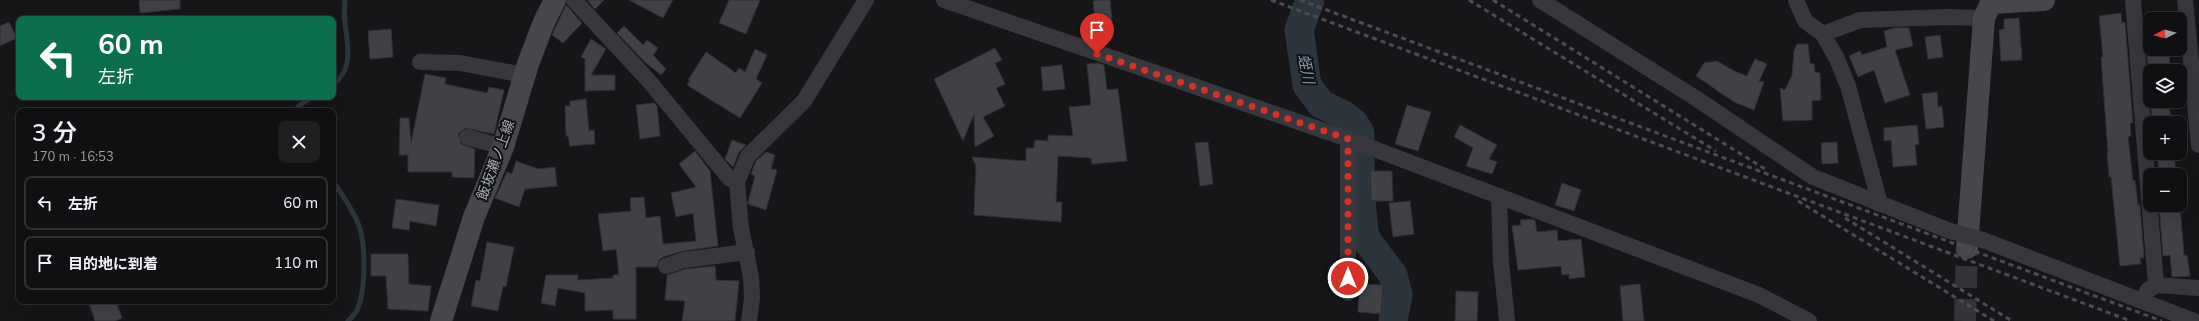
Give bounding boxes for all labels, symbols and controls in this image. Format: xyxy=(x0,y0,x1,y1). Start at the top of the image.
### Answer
north arrow xyxy=(2143,12,2187,56)
map controls xyxy=(2143,12,2187,212)
pin xyxy=(1080,13,1114,54)
icon: arrive xyxy=(1086,19,1108,41)
text: 60 m xyxy=(98,26,164,64)
icon: left xyxy=(32,32,84,84)
water label: 蛭川 xyxy=(1293,52,1319,88)
button: layers xyxy=(2143,64,2187,108)
text: 左折 xyxy=(98,65,134,89)
button: + xyxy=(2143,116,2187,160)
text: 3 分 xyxy=(32,117,77,149)
street label: 飯坂瀬ノ上線 xyxy=(473,117,519,203)
button: close xyxy=(278,121,320,163)
text: 170 m · 16:53 xyxy=(32,148,114,166)
button: − xyxy=(2143,168,2187,212)
icon: left xyxy=(34,192,56,214)
text: 60 m xyxy=(283,193,318,213)
text: 左折 xyxy=(68,194,98,214)
icon: arrive xyxy=(34,252,56,274)
text: 110 m xyxy=(274,253,318,273)
text: 目的地に到着 xyxy=(68,254,158,274)
position arrow xyxy=(1327,257,1369,299)

